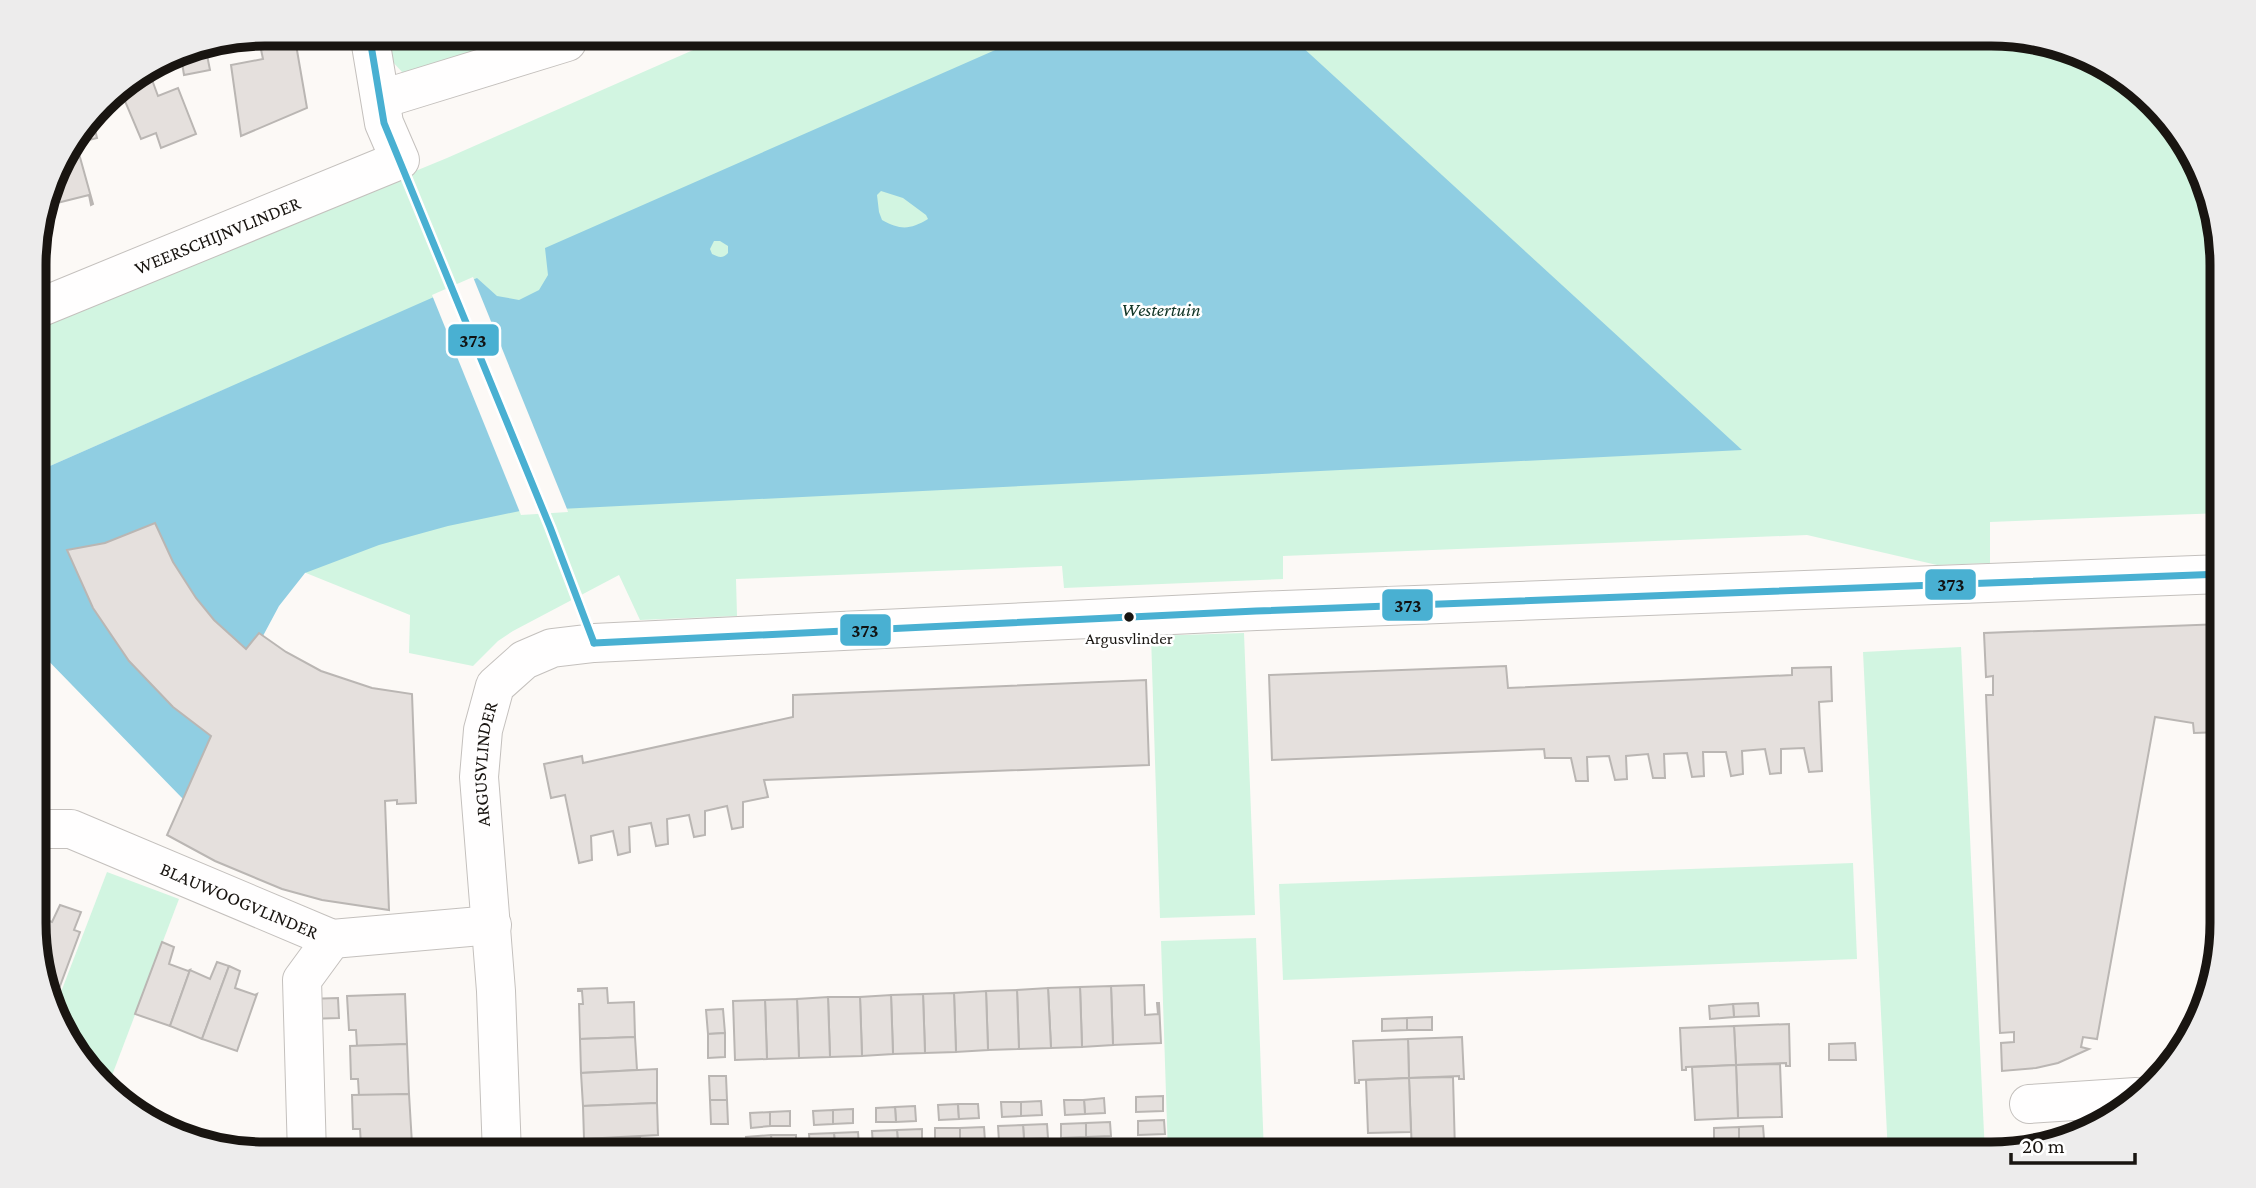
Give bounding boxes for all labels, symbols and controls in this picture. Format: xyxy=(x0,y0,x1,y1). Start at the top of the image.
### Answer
street label: WEERSCHIJNVLINDER xyxy=(131,192,304,279)
park label: Westertuin xyxy=(1122,299,1201,320)
line badge: 373 xyxy=(447,323,500,357)
text: 373 xyxy=(459,330,487,351)
line badge: 373 xyxy=(1924,568,1977,601)
text: 373 xyxy=(1937,574,1965,595)
line badge: 373 xyxy=(1381,588,1434,622)
text: 373 xyxy=(1394,595,1422,616)
marker: Argusvlinder xyxy=(1122,610,1136,624)
line badge: 373 xyxy=(839,613,892,647)
text: 373 xyxy=(851,620,879,641)
place label: Argusvlinder xyxy=(1085,629,1173,648)
street label: ARGUSVLINDER xyxy=(469,699,501,828)
street label: BLAUWOOGVLINDER xyxy=(157,858,322,943)
scale bar xyxy=(2011,1122,2135,1166)
text: 20 m xyxy=(2022,1134,2065,1158)

